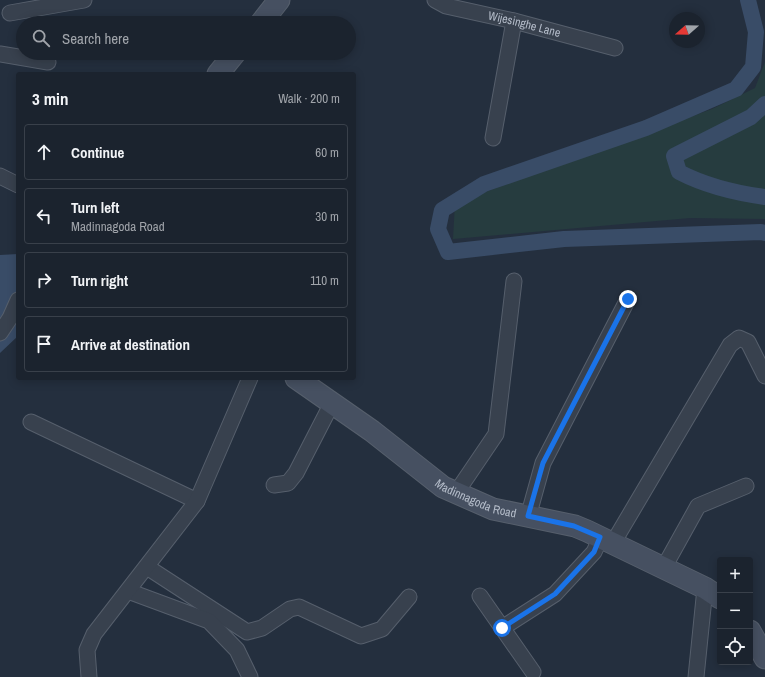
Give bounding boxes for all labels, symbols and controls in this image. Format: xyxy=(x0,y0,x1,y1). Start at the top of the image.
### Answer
street label: Wijesinghe Lane xyxy=(487,8,562,41)
north arrow xyxy=(669,12,705,48)
search box xyxy=(16,16,356,60)
icon: search xyxy=(30,27,52,49)
text: Search here xyxy=(62,28,129,49)
text: 3 min xyxy=(32,87,68,110)
text: Walk · 200 m xyxy=(278,90,340,107)
icon: ahead xyxy=(33,141,55,163)
text: Continue xyxy=(71,142,124,163)
text: 60 m xyxy=(315,144,339,161)
text: Turn left xyxy=(71,197,119,218)
icon: left xyxy=(33,205,55,227)
text: 30 m xyxy=(315,208,339,225)
text: Madinnagoda Road xyxy=(71,218,165,235)
icon: right xyxy=(33,269,55,291)
text: Turn right xyxy=(71,270,128,291)
text: 110 m xyxy=(310,272,339,289)
route end xyxy=(619,290,637,308)
icon: arrive xyxy=(33,333,55,355)
text: Arrive at destination xyxy=(71,334,190,355)
street label: Madinnagoda Road xyxy=(431,476,518,522)
map controls xyxy=(717,557,753,665)
button: + xyxy=(717,557,753,593)
button: − xyxy=(717,593,753,629)
route start xyxy=(493,619,511,637)
button: locate xyxy=(717,629,753,665)

